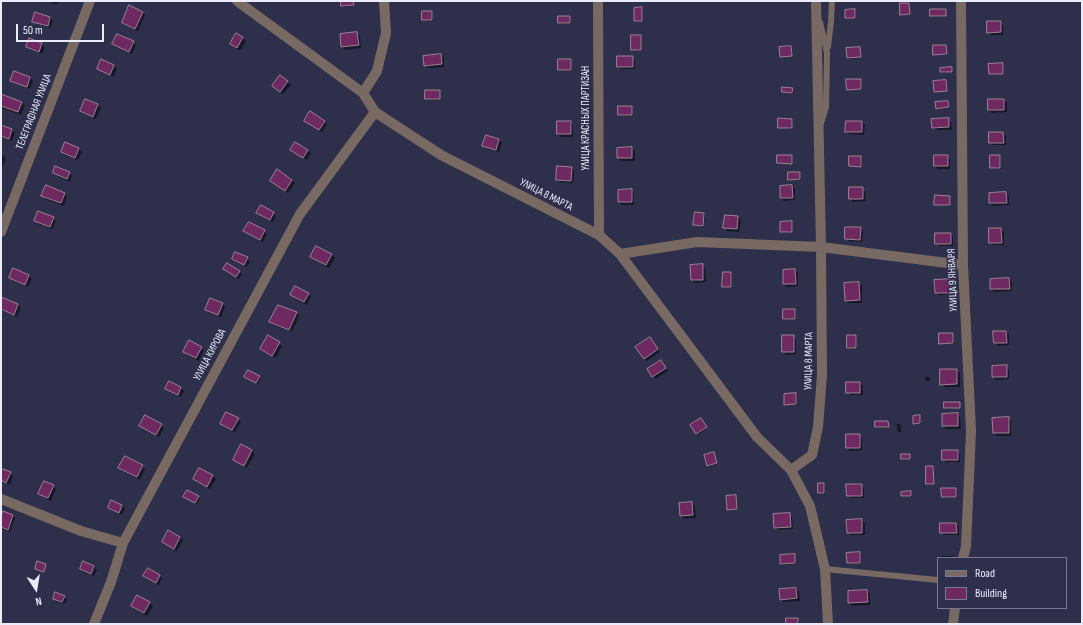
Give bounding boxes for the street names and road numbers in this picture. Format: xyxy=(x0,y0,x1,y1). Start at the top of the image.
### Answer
street label: УЛИЦА КРАСНЫХ ПАРТИЗАН xyxy=(579,66,593,170)
street label: ТЕЛЕГРАФНАЯ УЛИЦА xyxy=(14,72,54,152)
street label: УЛИЦА 8 МАРТА xyxy=(517,176,575,214)
street label: УЛИЦА 9 ЯНВАРЯ xyxy=(945,248,961,312)
street label: УЛИЦА КИРОВА xyxy=(191,327,229,383)
street label: УЛИЦА 8 МАРТА xyxy=(802,332,816,390)

